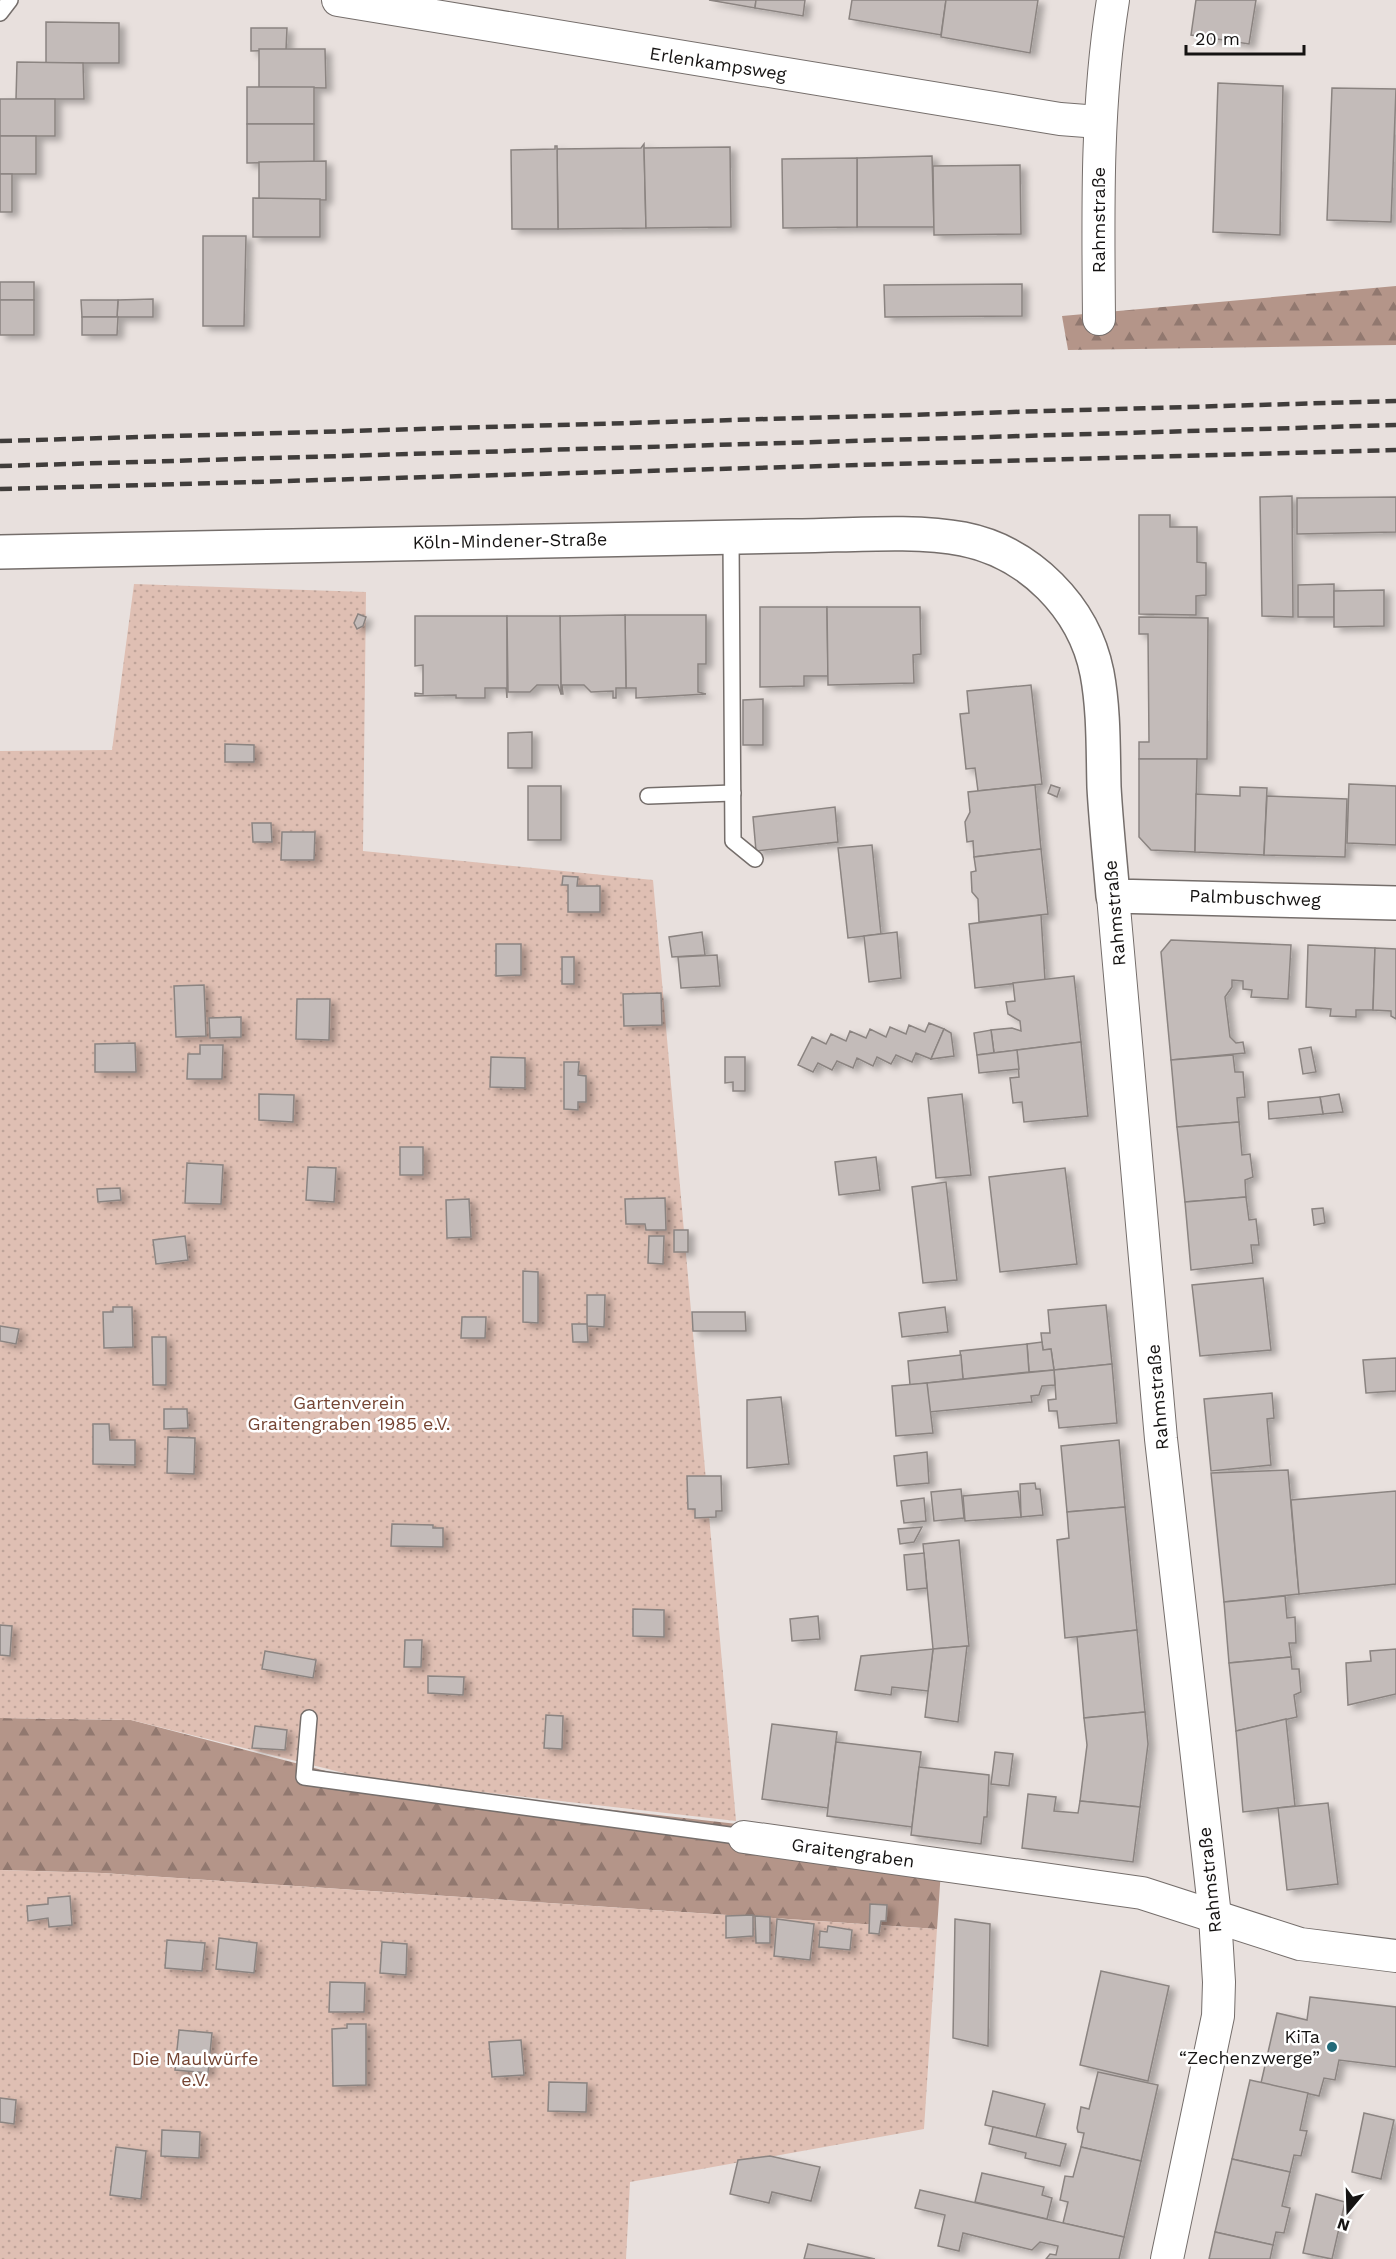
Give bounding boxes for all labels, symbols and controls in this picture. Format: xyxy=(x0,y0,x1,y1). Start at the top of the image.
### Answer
scale bar xyxy=(1186,18,1304,56)
text: 20 m xyxy=(1195,28,1240,49)
street label: Erlenkampsweg xyxy=(648,42,788,85)
street label: Rahmstraße xyxy=(1088,167,1109,273)
street label: Köln-Mindener-Straße xyxy=(412,528,608,553)
street label: Rahmstraße xyxy=(1099,859,1130,967)
street label: Palmbuschweg xyxy=(1189,885,1322,910)
street label: Rahmstraße xyxy=(1142,1343,1173,1451)
park label: Gartenverein Graitengraben 1985 e.V. xyxy=(248,1392,450,1434)
street label: Rahmstraße xyxy=(1194,1826,1225,1934)
street label: Graitengraben xyxy=(790,1833,916,1872)
place label: KiTa “Zechenzwerge” xyxy=(1179,2026,1320,2068)
marker: KiTa “Zechenzwerge” xyxy=(1325,2040,1339,2054)
park label: Die Maulwürfe e.V. xyxy=(132,2048,258,2090)
north arrow xyxy=(1318,2181,1378,2241)
text: N xyxy=(1335,2214,1352,2236)

